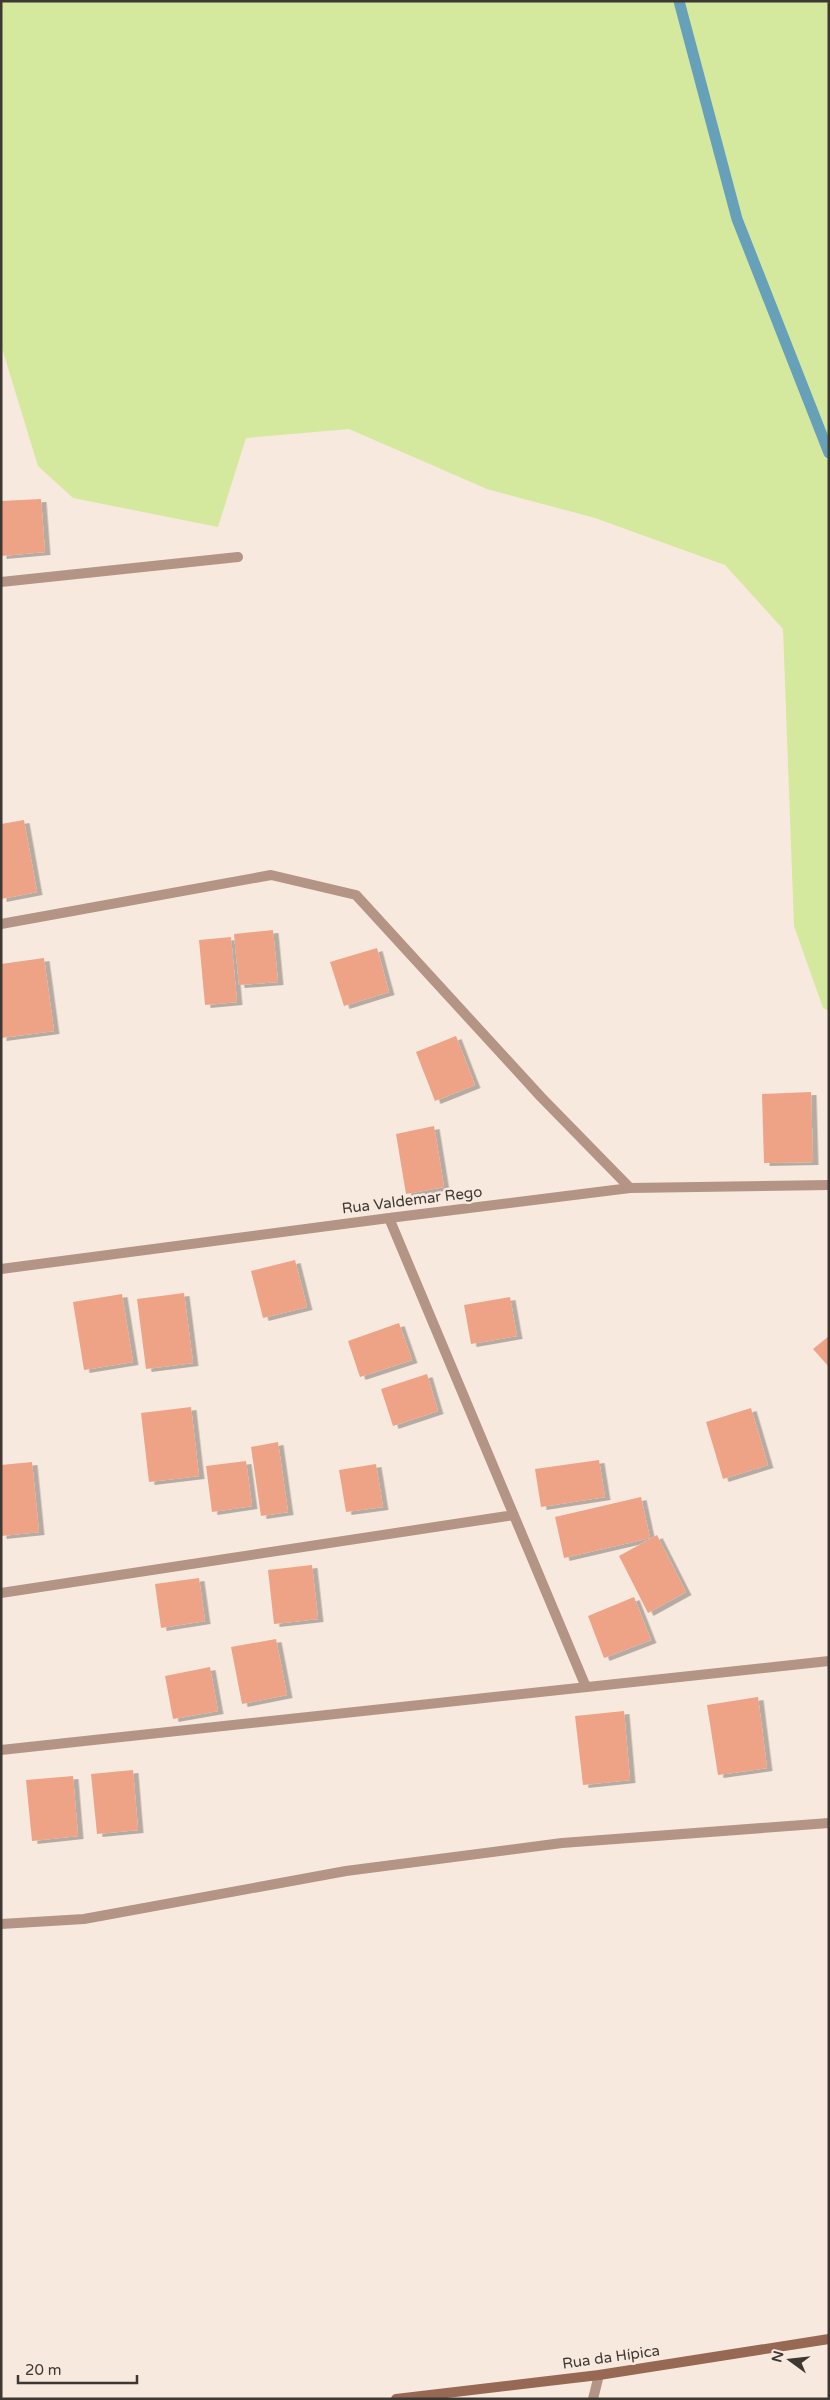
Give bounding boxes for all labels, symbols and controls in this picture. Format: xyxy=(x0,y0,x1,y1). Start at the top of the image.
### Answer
street label: Rua Valdemar Rego xyxy=(341,1182,483,1218)
north arrow xyxy=(765,2335,815,2385)
street label: Rua da Hípica xyxy=(561,2341,661,2373)
text: N xyxy=(768,2349,788,2364)
scale bar xyxy=(18,2352,136,2384)
text: 20 m xyxy=(25,2361,62,2379)

